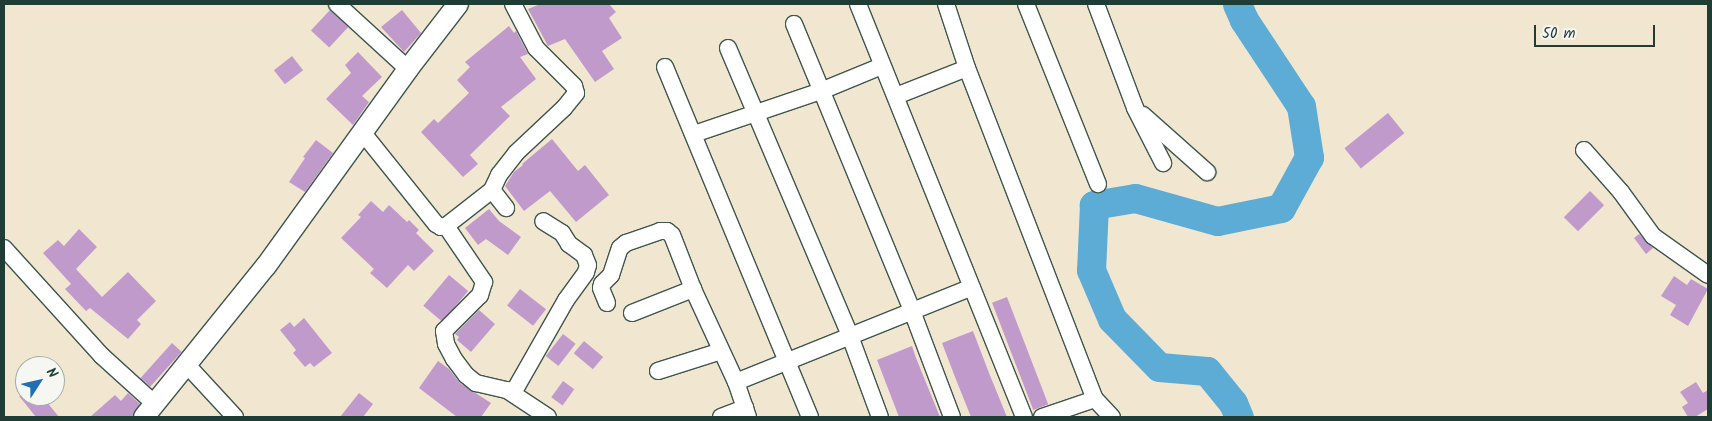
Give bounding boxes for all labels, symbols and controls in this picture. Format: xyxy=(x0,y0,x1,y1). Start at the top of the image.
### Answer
scale bar xyxy=(1537,15,1658,47)
text: 50 m xyxy=(1542,22,1576,46)
north arrow xyxy=(15,356,65,406)
text: N xyxy=(40,363,63,383)

